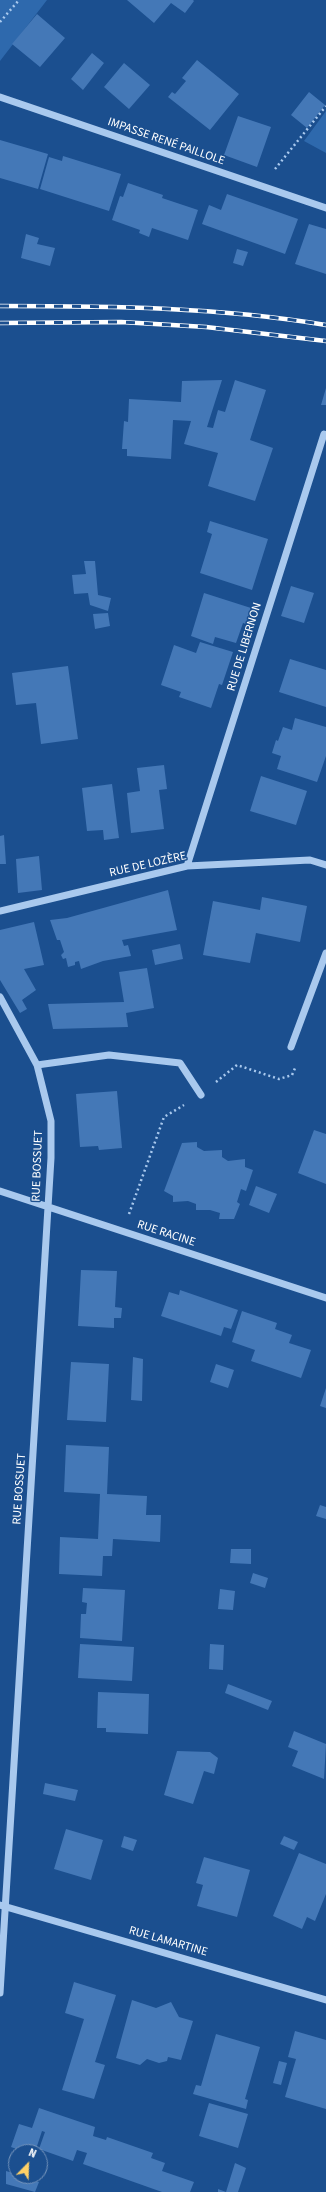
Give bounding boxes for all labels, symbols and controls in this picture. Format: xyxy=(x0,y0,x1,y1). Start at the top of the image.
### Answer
street label: IMPASSE RENÉ PAILLOLE xyxy=(105,115,227,169)
street label: RUE DE LIBERNON xyxy=(225,601,265,693)
street label: RUE DE LOZÈRE xyxy=(108,849,188,881)
street label: RUE BOSSUET xyxy=(30,1130,46,1202)
street label: RUE RACINE xyxy=(135,1218,197,1250)
street label: RUE BOSSUET xyxy=(10,1453,30,1525)
street label: RUE LAMARTINE xyxy=(127,1924,209,1960)
north arrow xyxy=(8,2144,48,2184)
text: N xyxy=(26,2145,39,2162)

